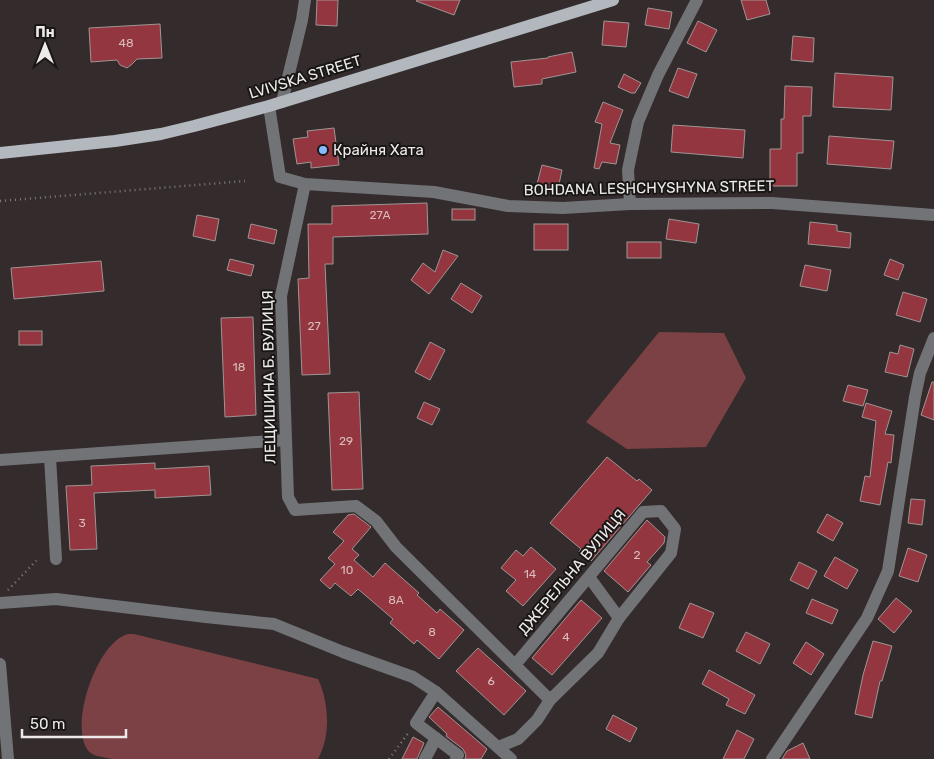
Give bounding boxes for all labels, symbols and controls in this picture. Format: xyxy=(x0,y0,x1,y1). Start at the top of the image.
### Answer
north arrow xyxy=(20,20,70,70)
text: Пн xyxy=(35,24,55,41)
house number: 48 xyxy=(118,36,134,50)
street label: LVIVSKA STREET xyxy=(247,51,364,103)
place label: Крайня Хата xyxy=(333,141,424,159)
marker: Крайня Хата xyxy=(317,144,329,156)
street label: BOHDANA LESHCHYSHYNA STREET xyxy=(524,177,775,199)
house number: 27А xyxy=(369,208,391,222)
street label: ЛЕЩИШИНА Б. ВУЛИЦЯ xyxy=(258,290,280,464)
house number: 27 xyxy=(307,319,321,333)
house number: 18 xyxy=(233,360,245,374)
house number: 29 xyxy=(339,434,353,448)
street label: ДЖЕРЕЛЬНА ВУЛИЦЯ xyxy=(514,506,630,638)
house number: 3 xyxy=(78,516,86,530)
house number: 2 xyxy=(633,548,641,562)
house number: 10 xyxy=(341,563,353,577)
house number: 14 xyxy=(524,567,537,581)
house number: 8А xyxy=(388,593,404,607)
house number: 8 xyxy=(428,625,436,639)
house number: 4 xyxy=(562,630,570,644)
house number: 6 xyxy=(487,674,495,688)
scale bar xyxy=(22,706,126,738)
text: 50 m xyxy=(30,715,65,733)

